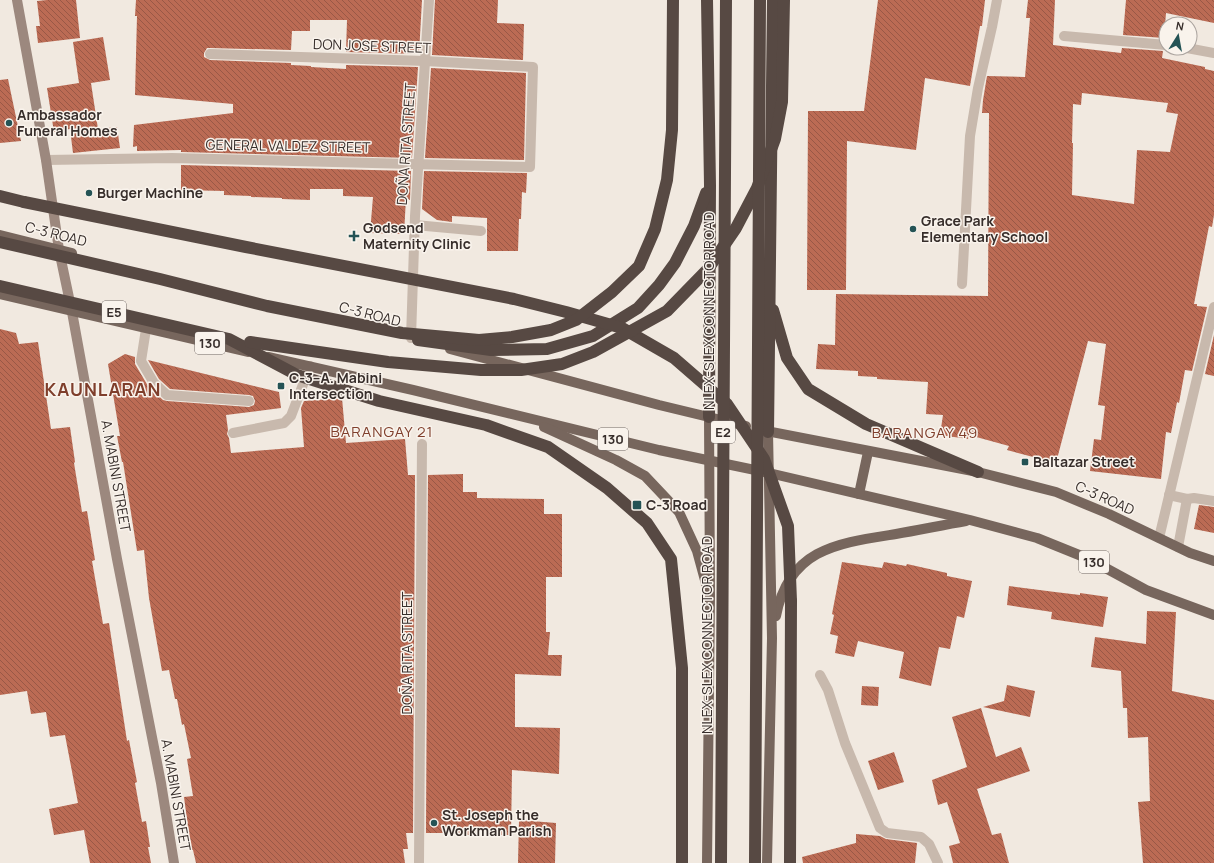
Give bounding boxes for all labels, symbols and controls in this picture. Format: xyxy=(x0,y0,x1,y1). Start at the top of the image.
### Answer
north arrow xyxy=(1158,16,1198,56)
text: N xyxy=(1175,18,1185,34)
street label: DON JOSE STREET xyxy=(313,34,432,57)
street label: DOÑA RITA STREET xyxy=(392,81,419,206)
place label: Ambassador Funeral Homes xyxy=(17,105,118,140)
marker: Ambassador Funeral Homes xyxy=(4,118,14,128)
street label: GENERAL VALDEZ STREET xyxy=(205,135,371,156)
place label: Burger Machine xyxy=(97,183,203,202)
marker: Burger Machine xyxy=(84,188,94,198)
place label: Grace Park Elementary School xyxy=(921,211,1048,246)
street label: NLEX-SLEX CONNECTOR ROAD xyxy=(699,212,718,410)
street label: C-3 ROAD xyxy=(23,217,89,250)
place label: Godsend Maternity Clinic xyxy=(363,218,471,253)
marker: Grace Park Elementary School xyxy=(908,224,918,234)
marker: Godsend Maternity Clinic xyxy=(348,230,360,242)
street label: C-3 ROAD xyxy=(337,297,403,330)
road number: E5 xyxy=(102,301,126,323)
road number: 130 xyxy=(195,332,225,354)
place label: C-3–A. Mabini Intersection xyxy=(289,368,382,403)
district label: KAUNLARAN xyxy=(45,377,161,401)
marker: C-3–A. Mabini Intersection xyxy=(276,381,286,391)
street label: A. MABINI STREET xyxy=(97,418,136,534)
district label: BARANGAY 21 xyxy=(331,421,433,442)
road number: E2 xyxy=(711,421,735,443)
district label: BARANGAY 49 xyxy=(872,422,978,443)
road number: 130 xyxy=(598,428,628,450)
place label: Baltazar Street xyxy=(1033,452,1135,471)
marker: Baltazar Street xyxy=(1020,457,1030,467)
street label: C-3 ROAD xyxy=(1073,476,1138,519)
place label: C-3 Road xyxy=(646,495,707,514)
marker: C-3 Road xyxy=(631,499,643,511)
street label: NLEX-SLEX CONNECTOR ROAD xyxy=(697,536,716,734)
road number: 130 xyxy=(1079,551,1109,573)
street label: DOÑA RITA STREET xyxy=(397,591,416,714)
street label: A. MABINI STREET xyxy=(157,737,196,853)
place label: St. Joseph the Workman Parish xyxy=(442,805,551,840)
marker: St. Joseph the Workman Parish xyxy=(429,818,439,828)

